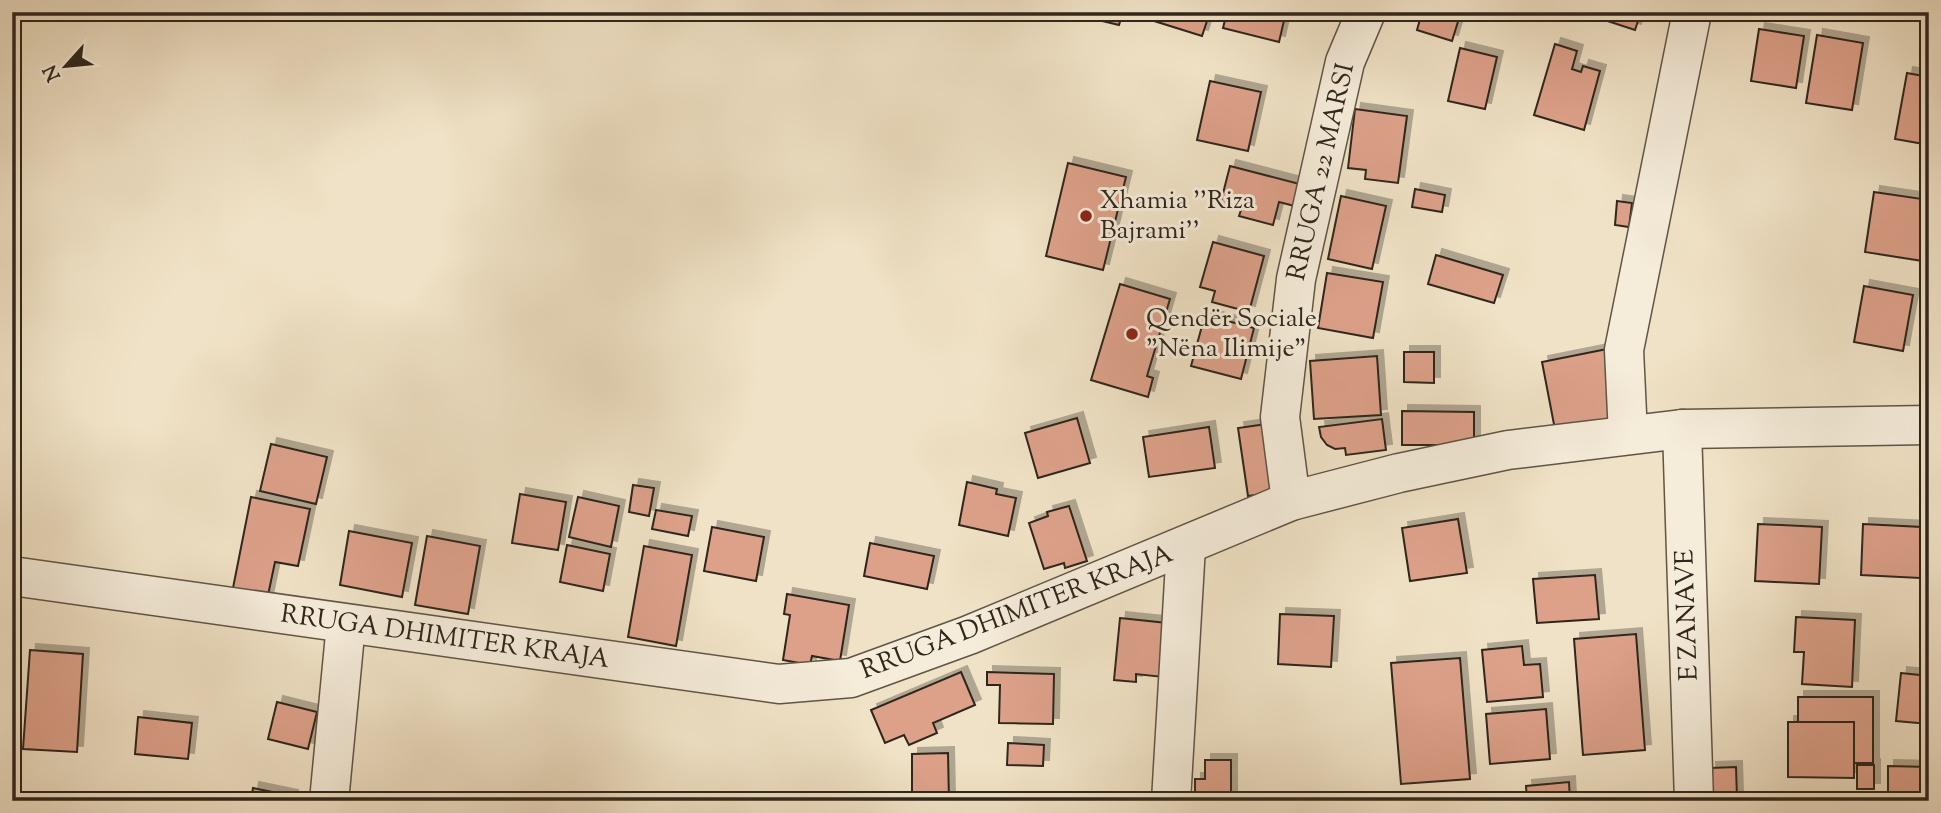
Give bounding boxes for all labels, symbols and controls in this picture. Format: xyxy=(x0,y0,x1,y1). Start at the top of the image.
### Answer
north arrow xyxy=(32,32,102,102)
street label: RRUGA 22 MARSI xyxy=(1279,59,1365,284)
text: N xyxy=(38,60,69,85)
place label: Xhamia ''Riza Bajrami'' xyxy=(1100,183,1255,250)
marker: Xhamia ''Riza Bajrami'' xyxy=(1078,208,1094,224)
place label: Qendër Sociale "Nëna Ilimije" xyxy=(1146,301,1317,368)
marker: Qendër Sociale "Nëna Ilimije" xyxy=(1124,326,1140,342)
street label: RRUGA DHIMITER KRAJA xyxy=(855,536,1179,690)
street label: E ZANAVE xyxy=(1667,548,1709,681)
street label: RRUGA DHIMITER KRAJA xyxy=(278,597,612,679)

